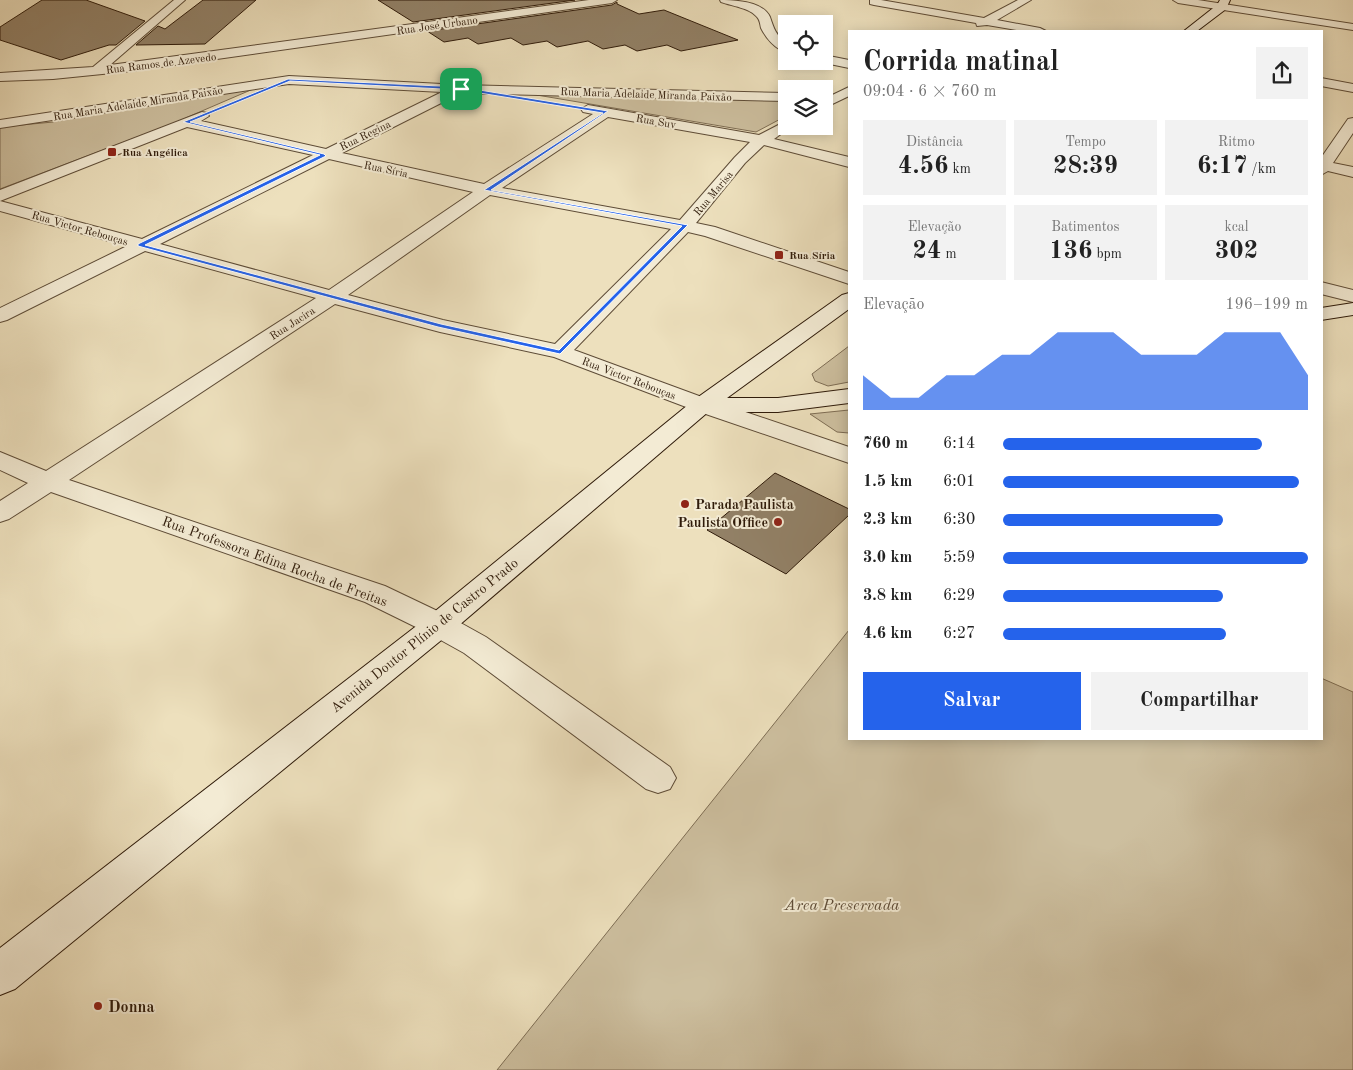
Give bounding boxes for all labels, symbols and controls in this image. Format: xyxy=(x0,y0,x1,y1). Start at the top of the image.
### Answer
street label: Rua José Urbano xyxy=(396,15,479,38)
map controls xyxy=(778,15,833,135)
button: locate xyxy=(778,15,833,70)
button: share xyxy=(1256,47,1308,99)
text: Corrida matinal xyxy=(863,49,1059,77)
street label: Rua Ramos de Azevedo xyxy=(105,52,217,77)
pin xyxy=(440,68,482,110)
icon: arrive xyxy=(447,75,475,103)
button: layers xyxy=(778,80,833,135)
text: 09:04 · 6 × 760 m xyxy=(863,84,996,100)
street label: Rua Maria Adelaide Miranda Paixão xyxy=(53,86,224,123)
street label: Rua Maria Adelaide Miranda Paixão xyxy=(560,87,732,104)
street label: Rua Suv xyxy=(635,114,677,131)
street label: Rua Regina xyxy=(338,119,394,153)
text: Distância xyxy=(906,135,963,149)
text: Tempo xyxy=(1065,135,1106,149)
text: Ritmo xyxy=(1218,135,1255,149)
marker: Rua Angélica xyxy=(106,146,118,158)
place label: Rua Angélica xyxy=(122,148,188,159)
text: 4.56 xyxy=(898,154,949,179)
text: 28:39 xyxy=(1053,154,1118,179)
text: 6:17 xyxy=(1197,154,1247,179)
street label: Rua Síria xyxy=(363,160,409,181)
text: km xyxy=(949,162,971,176)
text: /km xyxy=(1247,162,1276,176)
street label: Rua Marisa xyxy=(692,169,736,218)
street label: Rua Victor Rebouças xyxy=(30,210,129,249)
text: Elevação xyxy=(908,220,961,234)
text: Batimentos xyxy=(1051,220,1120,234)
text: kcal xyxy=(1224,220,1249,234)
text: 24 xyxy=(912,239,941,264)
text: 136 xyxy=(1049,239,1093,264)
text: 302 xyxy=(1215,239,1258,264)
text: m xyxy=(941,247,957,261)
text: bpm xyxy=(1093,247,1122,261)
marker: Rua Síria xyxy=(773,249,785,261)
place label: Rua Síria xyxy=(789,251,836,262)
text: Elevação xyxy=(863,297,924,313)
text: 196–199 m xyxy=(1225,297,1308,313)
street label: Rua Jacira xyxy=(268,305,318,343)
street label: Rua Victor Rebouças xyxy=(580,356,677,403)
text: 760 m xyxy=(863,436,908,452)
text: 6:14 xyxy=(943,436,975,452)
text: 1.5 km xyxy=(863,474,912,490)
text: 6:01 xyxy=(943,474,975,490)
marker: Parada Paulista xyxy=(679,498,691,510)
place label: Parada Paulista xyxy=(695,498,794,512)
text: 2.3 km xyxy=(863,512,912,528)
text: 6:30 xyxy=(943,512,975,528)
street label: Rua Professora Edina Rocha de Freitas xyxy=(160,515,389,609)
place label: Paulista Office xyxy=(677,516,768,530)
marker: Paulista Office xyxy=(772,516,784,528)
text: 3.0 km xyxy=(863,550,912,566)
text: 5:59 xyxy=(943,550,975,566)
street label: Avenida Doutor Plínio de Castro Prado xyxy=(328,556,521,716)
text: 3.8 km xyxy=(863,588,912,604)
text: 6:29 xyxy=(943,588,975,604)
text: 4.6 km xyxy=(863,626,912,642)
text: 6:27 xyxy=(943,626,975,642)
button: Salvar xyxy=(863,672,1081,730)
button: Compartilhar xyxy=(1091,672,1308,730)
park label: Area Preservada xyxy=(783,898,900,914)
marker: Donna xyxy=(92,1000,104,1012)
place label: Donna xyxy=(108,1000,155,1016)

